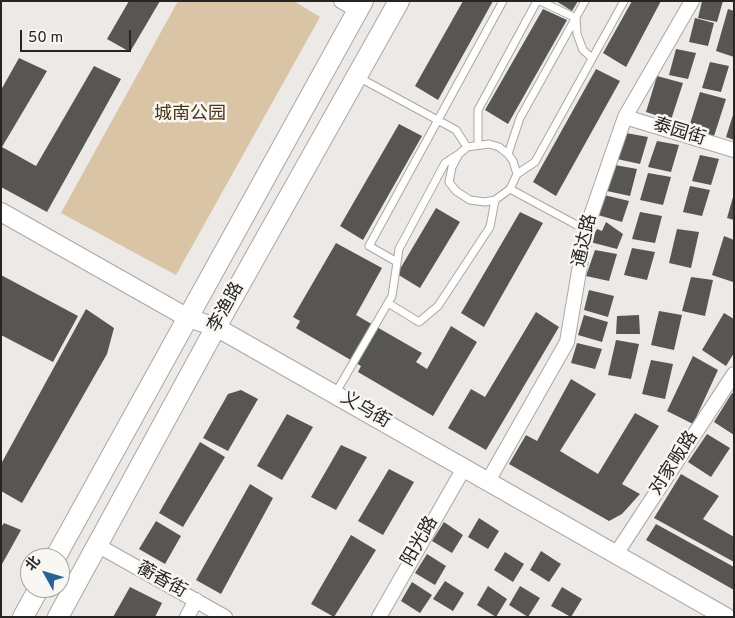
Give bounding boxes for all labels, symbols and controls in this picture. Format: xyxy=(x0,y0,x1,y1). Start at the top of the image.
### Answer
scale bar xyxy=(22,20,134,52)
text: 50 m xyxy=(28,29,63,48)
park label: 城南公园 xyxy=(154,104,226,126)
street label: 泰园街 xyxy=(650,115,708,151)
street label: 通达路 xyxy=(569,212,603,270)
street label: 李渔路 xyxy=(204,279,250,337)
street label: 义乌街 xyxy=(336,388,394,434)
street label: 对家畈路 xyxy=(646,428,704,500)
street label: 阳光路 xyxy=(398,513,444,571)
north arrow xyxy=(20,548,70,598)
text: 北 xyxy=(23,553,45,575)
street label: 蘅香街 xyxy=(132,558,190,604)

